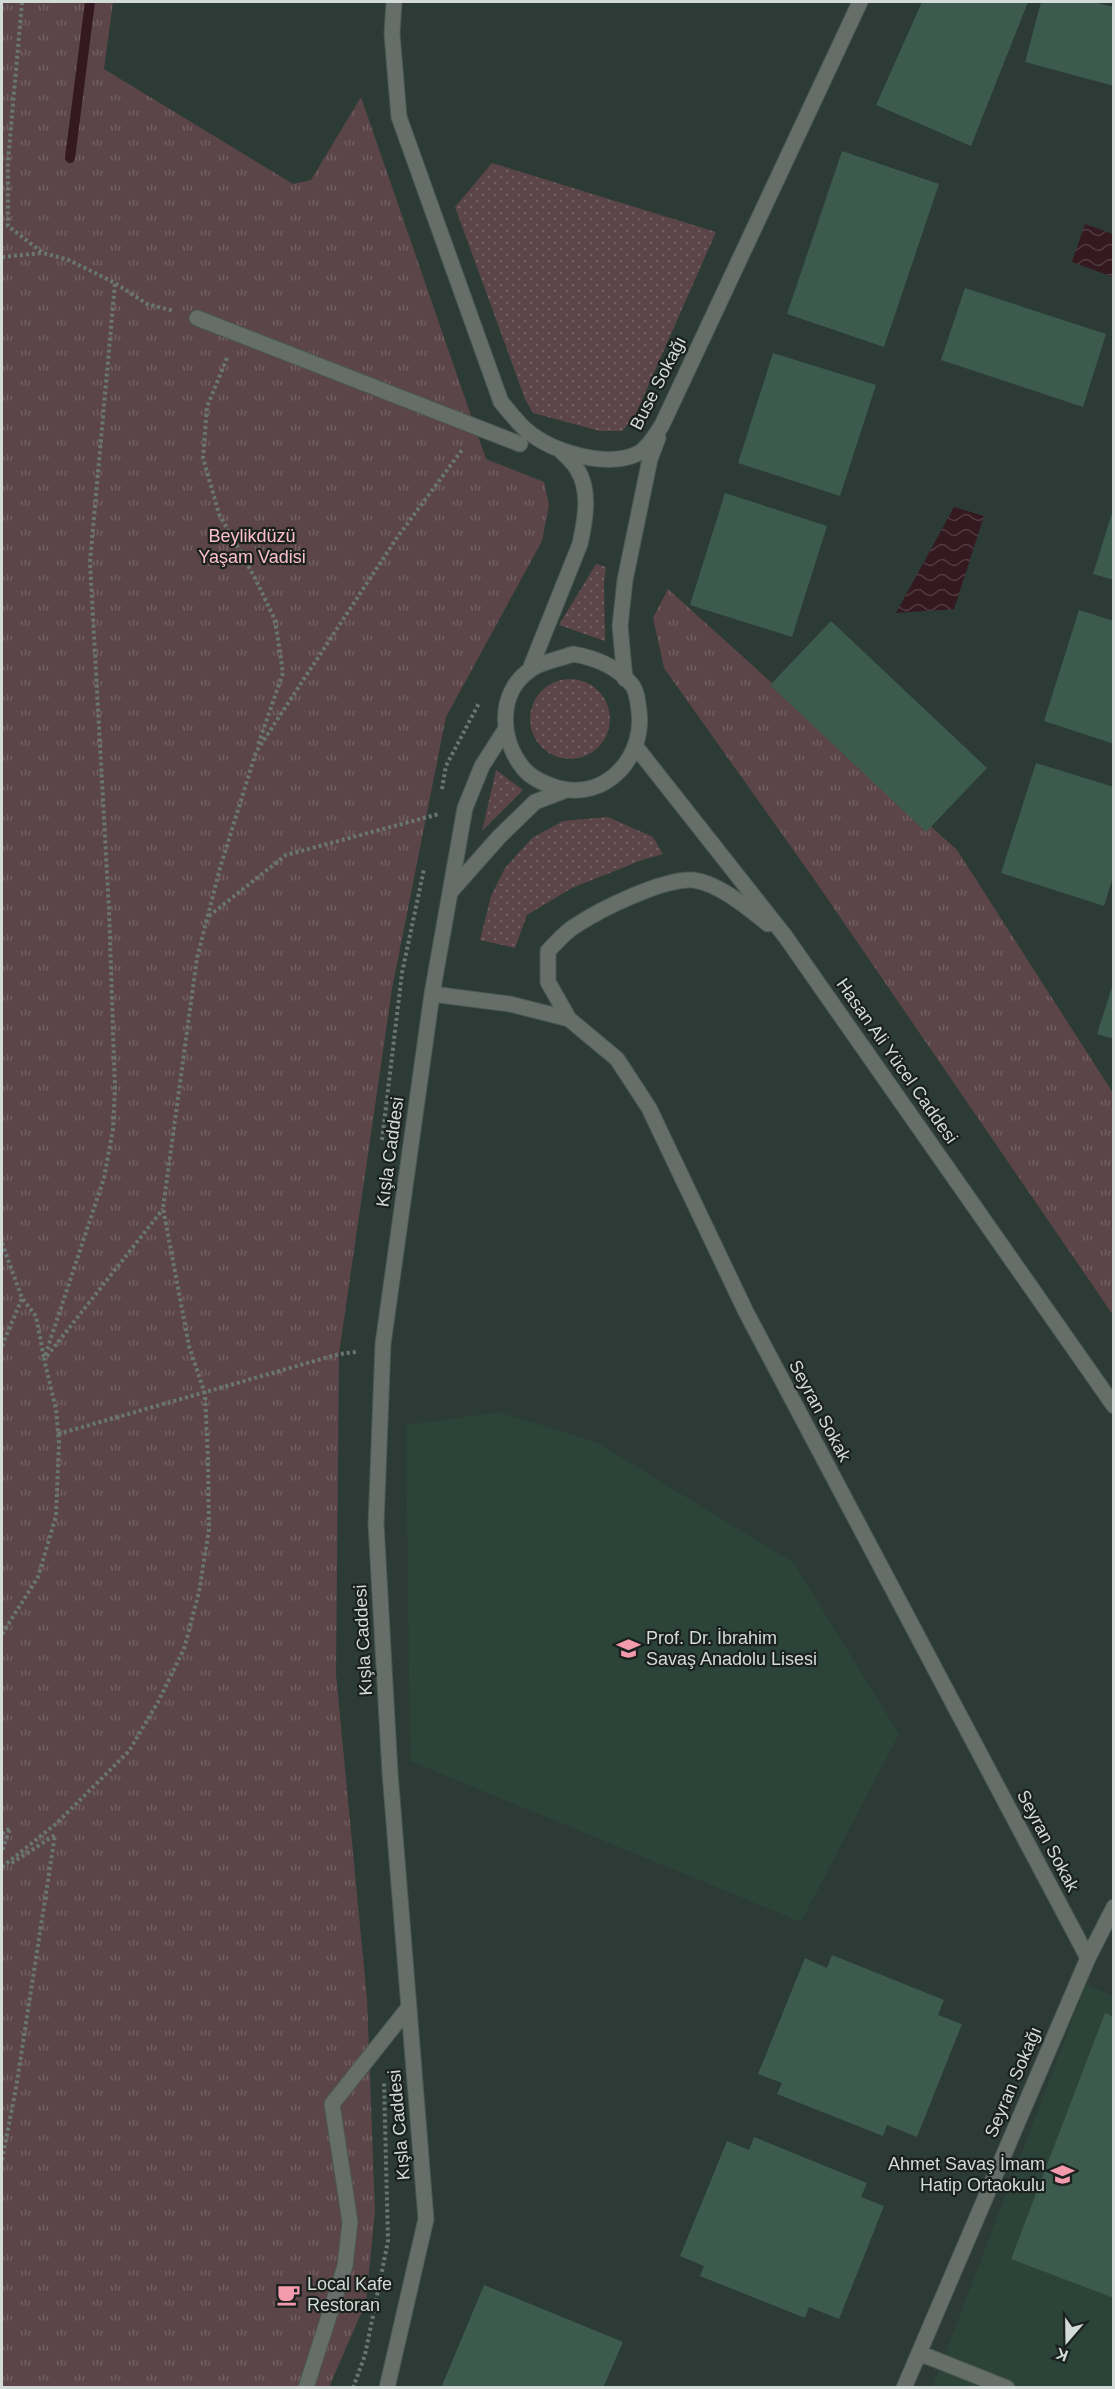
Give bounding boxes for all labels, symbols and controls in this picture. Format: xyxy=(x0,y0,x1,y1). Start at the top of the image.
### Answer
street label: Buse Sokağı xyxy=(626,333,690,433)
park label: Beylikdüzü Yaşam Vadisi xyxy=(198,526,306,567)
street label: Hasan Ali Yücel Caddesi xyxy=(832,975,962,1147)
street label: Kışla Caddesi xyxy=(372,1096,408,1208)
street label: Seyran Sokak xyxy=(785,1357,856,1466)
street label: Kışla Caddesi xyxy=(350,1584,376,1696)
place label: Prof. Dr. İbrahim Savaş Anadolu Lisesi xyxy=(646,1628,817,1669)
school or university icon: Prof. Dr. İbrahim Savaş Anadolu Lisesi xyxy=(615,1635,641,1661)
street label: Seyran Sokak xyxy=(1013,1787,1084,1896)
street label: Seyran Sokağı xyxy=(981,2024,1045,2140)
street label: Kışla Caddesi xyxy=(384,2069,414,2181)
place label: Ahmet Savaş İmam Hatip Ortaokulu xyxy=(888,2154,1045,2195)
school or university icon: Ahmet Savaş İmam Hatip Ortaokulu xyxy=(1050,2161,1076,2187)
place label: Local Kafe Restoran xyxy=(307,2274,392,2315)
cafe icon: Local Kafe Restoran xyxy=(276,2281,302,2307)
north arrow xyxy=(1037,2311,1097,2371)
text: K xyxy=(1053,2345,1070,2365)

